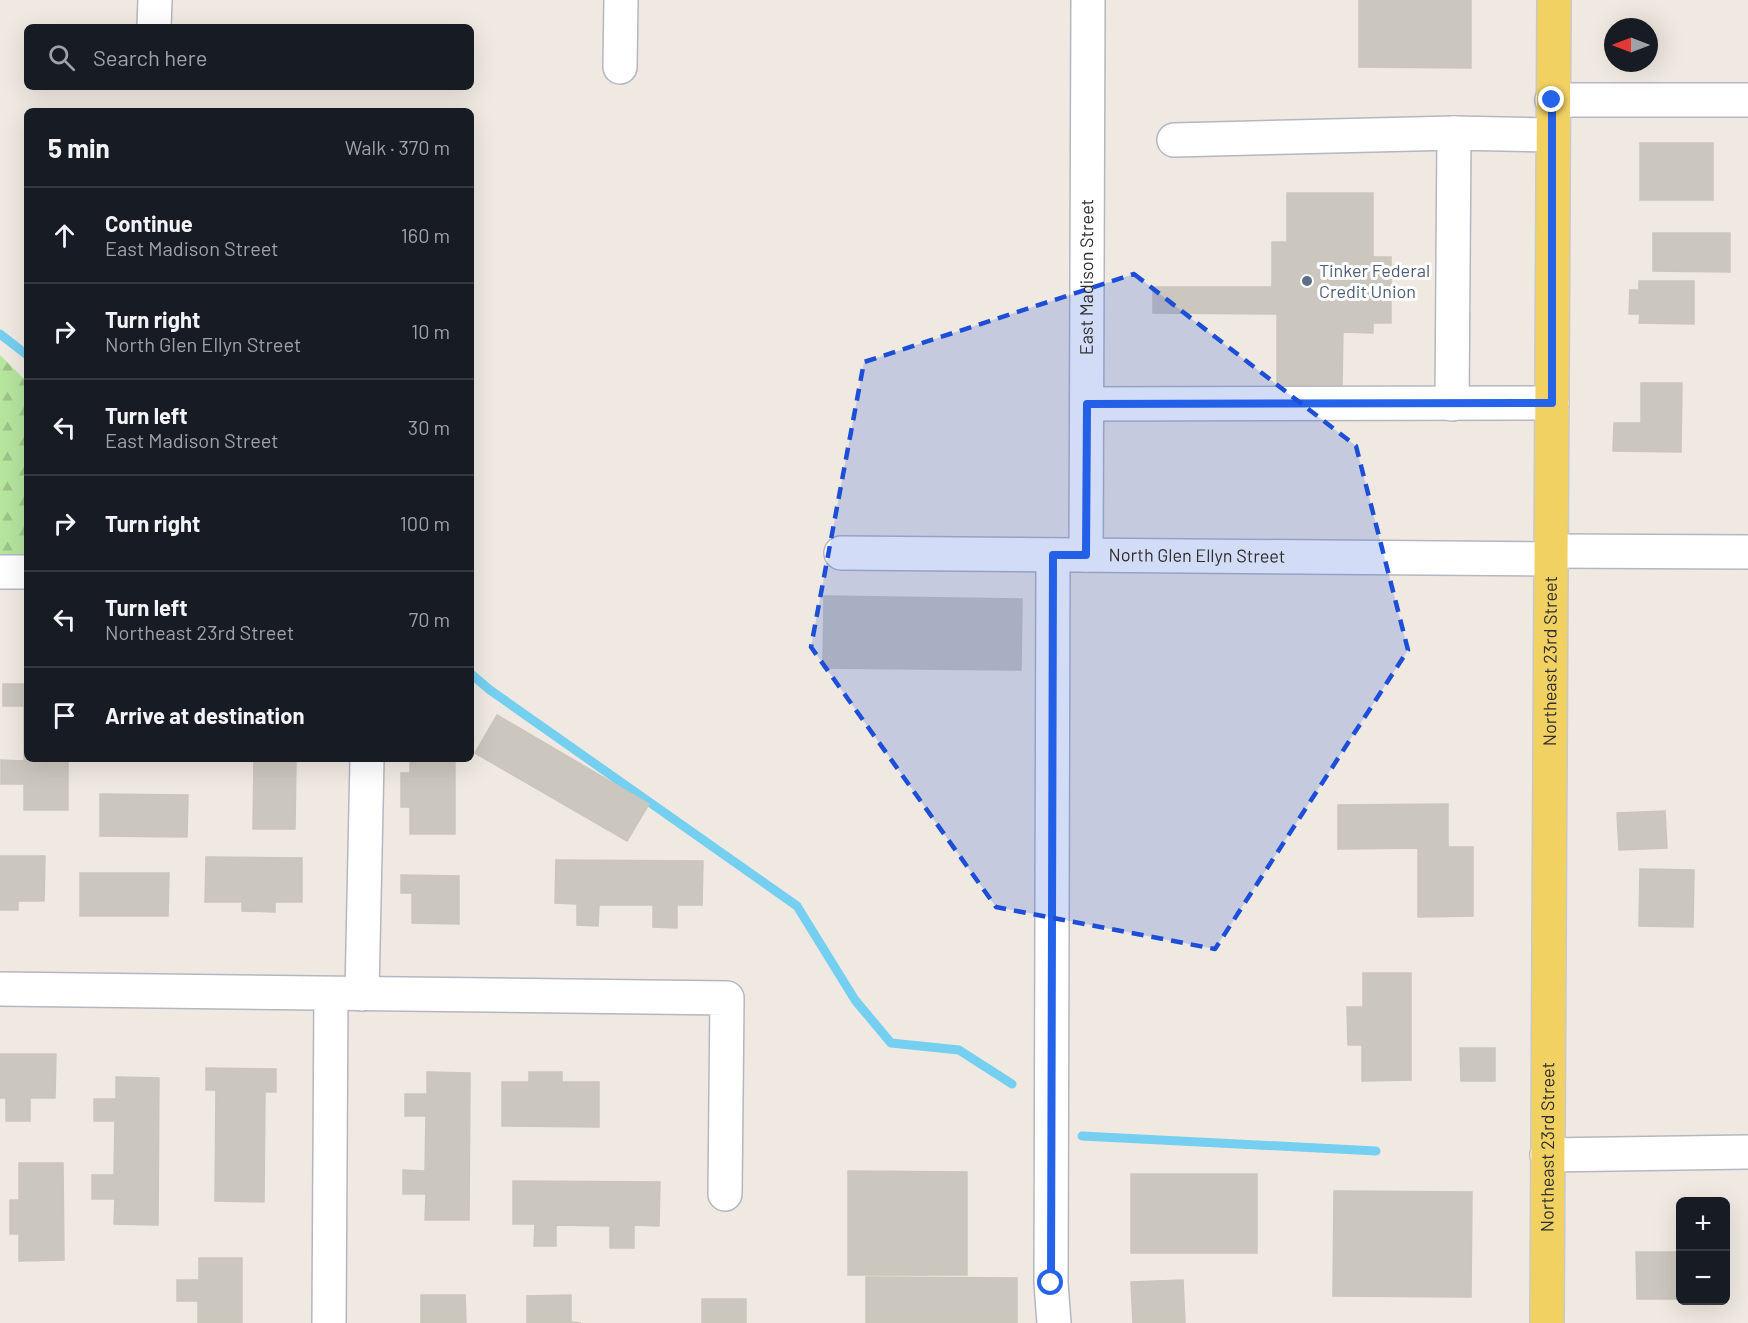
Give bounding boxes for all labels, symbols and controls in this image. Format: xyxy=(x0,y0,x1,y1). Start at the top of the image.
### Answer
north arrow xyxy=(1604,18,1658,72)
search box xyxy=(24,24,474,90)
icon: search xyxy=(45,41,78,74)
text: Search here xyxy=(93,44,207,70)
route end xyxy=(1538,86,1564,112)
text: 5 min xyxy=(48,132,110,163)
text: Walk · 370 m xyxy=(345,135,450,159)
street label: East Madison Street xyxy=(1075,199,1097,355)
text: Continue xyxy=(105,210,193,236)
icon: ahead xyxy=(48,219,81,252)
text: 160 m xyxy=(401,223,450,247)
text: East Madison Street xyxy=(105,236,279,260)
place label: Tinker Federal Credit Union xyxy=(1319,259,1430,302)
marker: Tinker Federal Credit Union xyxy=(1300,274,1314,288)
text: Turn right xyxy=(105,306,200,332)
icon: right xyxy=(48,315,81,348)
text: 10 m xyxy=(411,319,450,343)
text: North Glen Ellyn Street xyxy=(105,332,301,356)
text: Turn left xyxy=(105,402,188,428)
icon: left xyxy=(48,411,81,444)
text: 30 m xyxy=(408,415,450,439)
text: East Madison Street xyxy=(105,428,279,452)
icon: right xyxy=(48,507,81,540)
text: Turn right xyxy=(105,510,200,536)
text: 100 m xyxy=(400,511,450,535)
street label: North Glen Ellyn Street xyxy=(1109,543,1285,567)
street label: Northeast 23rd Street xyxy=(1538,576,1561,746)
text: Turn left xyxy=(105,594,188,620)
icon: left xyxy=(48,603,81,636)
text: 70 m xyxy=(409,607,450,631)
text: Northeast 23rd Street xyxy=(105,620,294,644)
icon: arrive xyxy=(48,699,81,732)
text: Arrive at destination xyxy=(105,702,304,728)
street label: Northeast 23rd Street xyxy=(1535,1062,1558,1232)
map controls xyxy=(1676,1197,1730,1305)
button: + xyxy=(1676,1197,1730,1251)
button: − xyxy=(1676,1251,1730,1305)
route start xyxy=(1037,1269,1063,1295)

